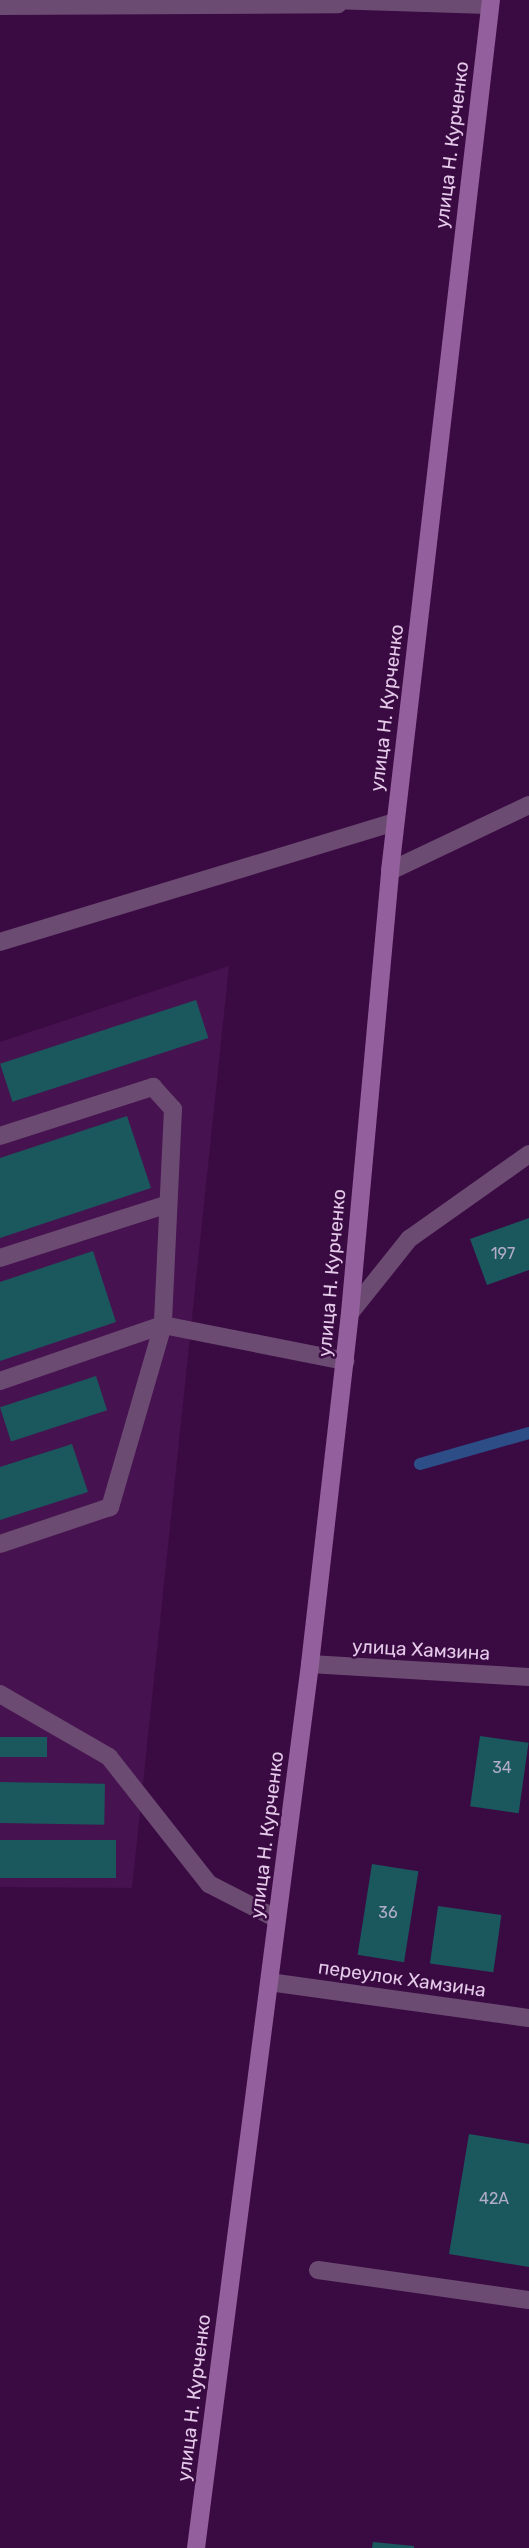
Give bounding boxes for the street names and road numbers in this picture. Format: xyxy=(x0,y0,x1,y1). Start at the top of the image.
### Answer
street label: улица Н. Курченко xyxy=(430,60,474,230)
street label: улица Н. Курченко xyxy=(365,623,409,793)
street label: улица Н. Курченко xyxy=(313,1188,351,1358)
street label: улица Хамзина xyxy=(351,1635,491,1665)
street label: улица Н. Курченко xyxy=(245,1750,289,1920)
street label: переулок Хамзина xyxy=(317,1956,487,2002)
street label: улица Н. Курченко xyxy=(172,2313,216,2483)

